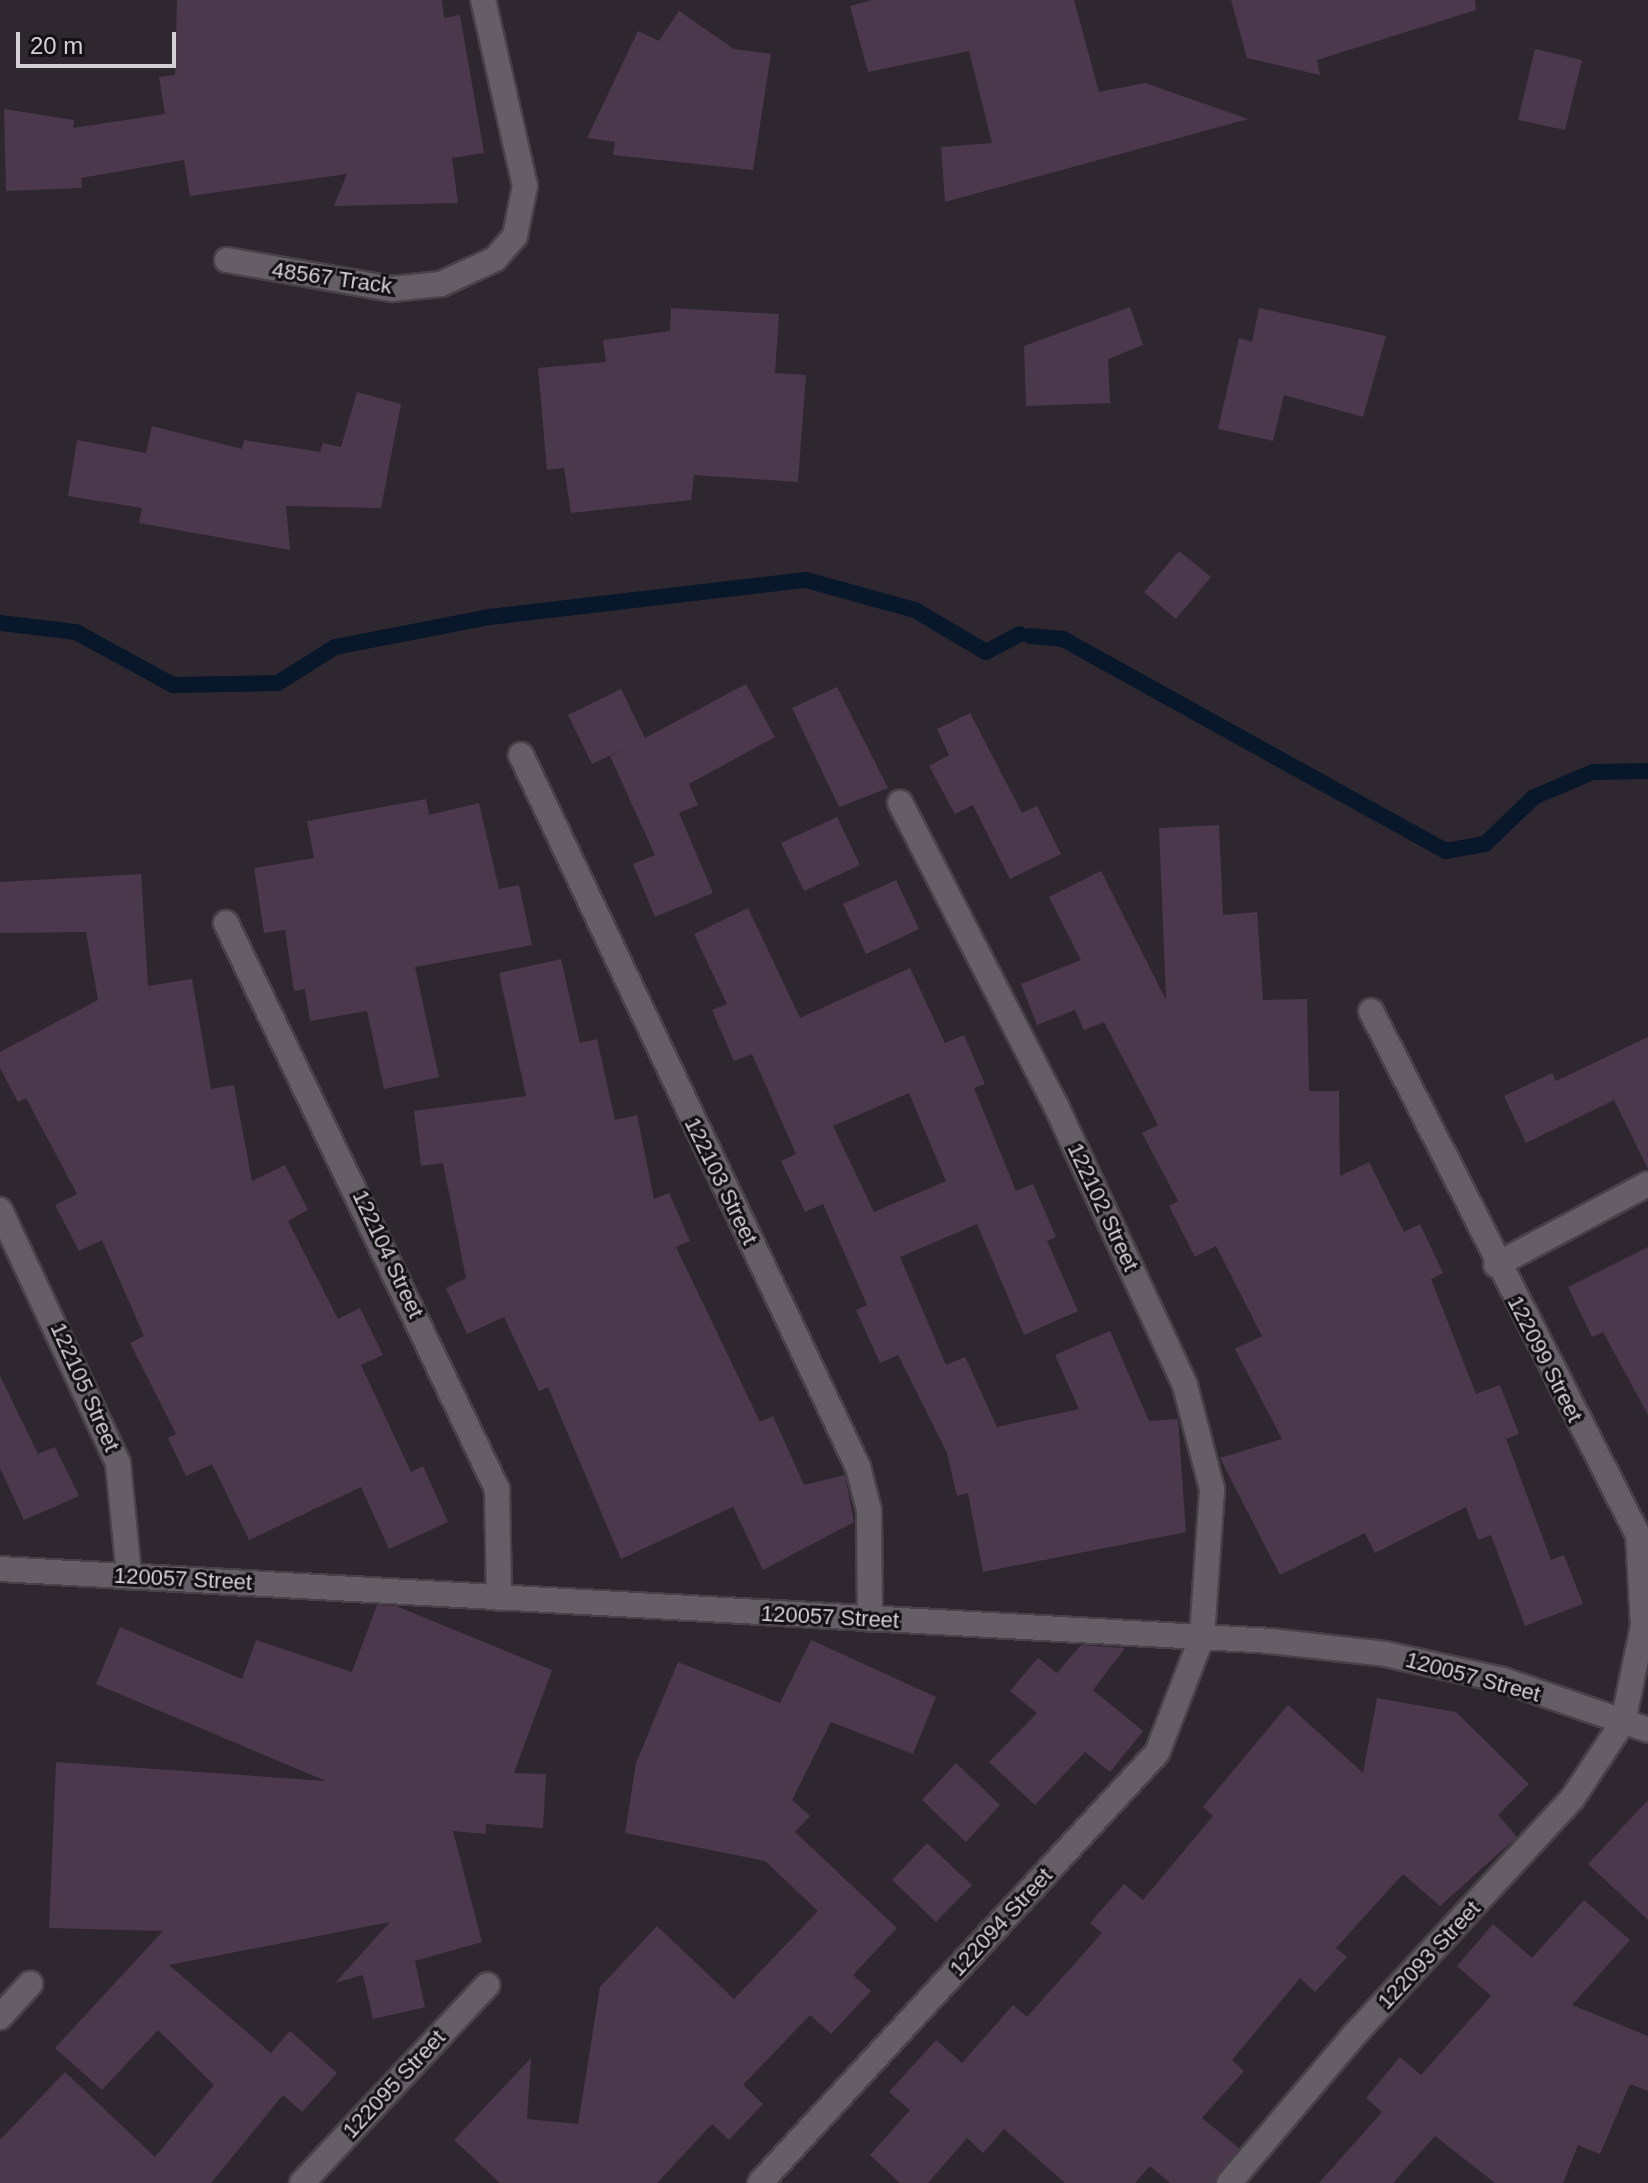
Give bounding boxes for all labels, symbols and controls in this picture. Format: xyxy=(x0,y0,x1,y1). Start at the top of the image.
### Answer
scale bar xyxy=(20,16,180,66)
text: 20 m xyxy=(30,32,83,59)
street label: 48567 Track xyxy=(270,256,394,300)
street label: 122103 Street xyxy=(679,1113,763,1249)
street label: 122102 Street xyxy=(1062,1139,1144,1275)
street label: 122104 Street xyxy=(347,1186,429,1322)
street label: 122099 Street xyxy=(1502,1291,1588,1427)
street label: 122105 Street xyxy=(45,1318,125,1456)
street label: 120057 Street xyxy=(113,1562,253,1596)
street label: 120057 Street xyxy=(760,1600,900,1634)
street label: 120057 Street xyxy=(1403,1646,1543,1708)
street label: 122094 Street xyxy=(944,1862,1058,1982)
street label: 122093 Street xyxy=(1372,1895,1486,2015)
street label: 122095 Street xyxy=(337,2024,451,2144)

